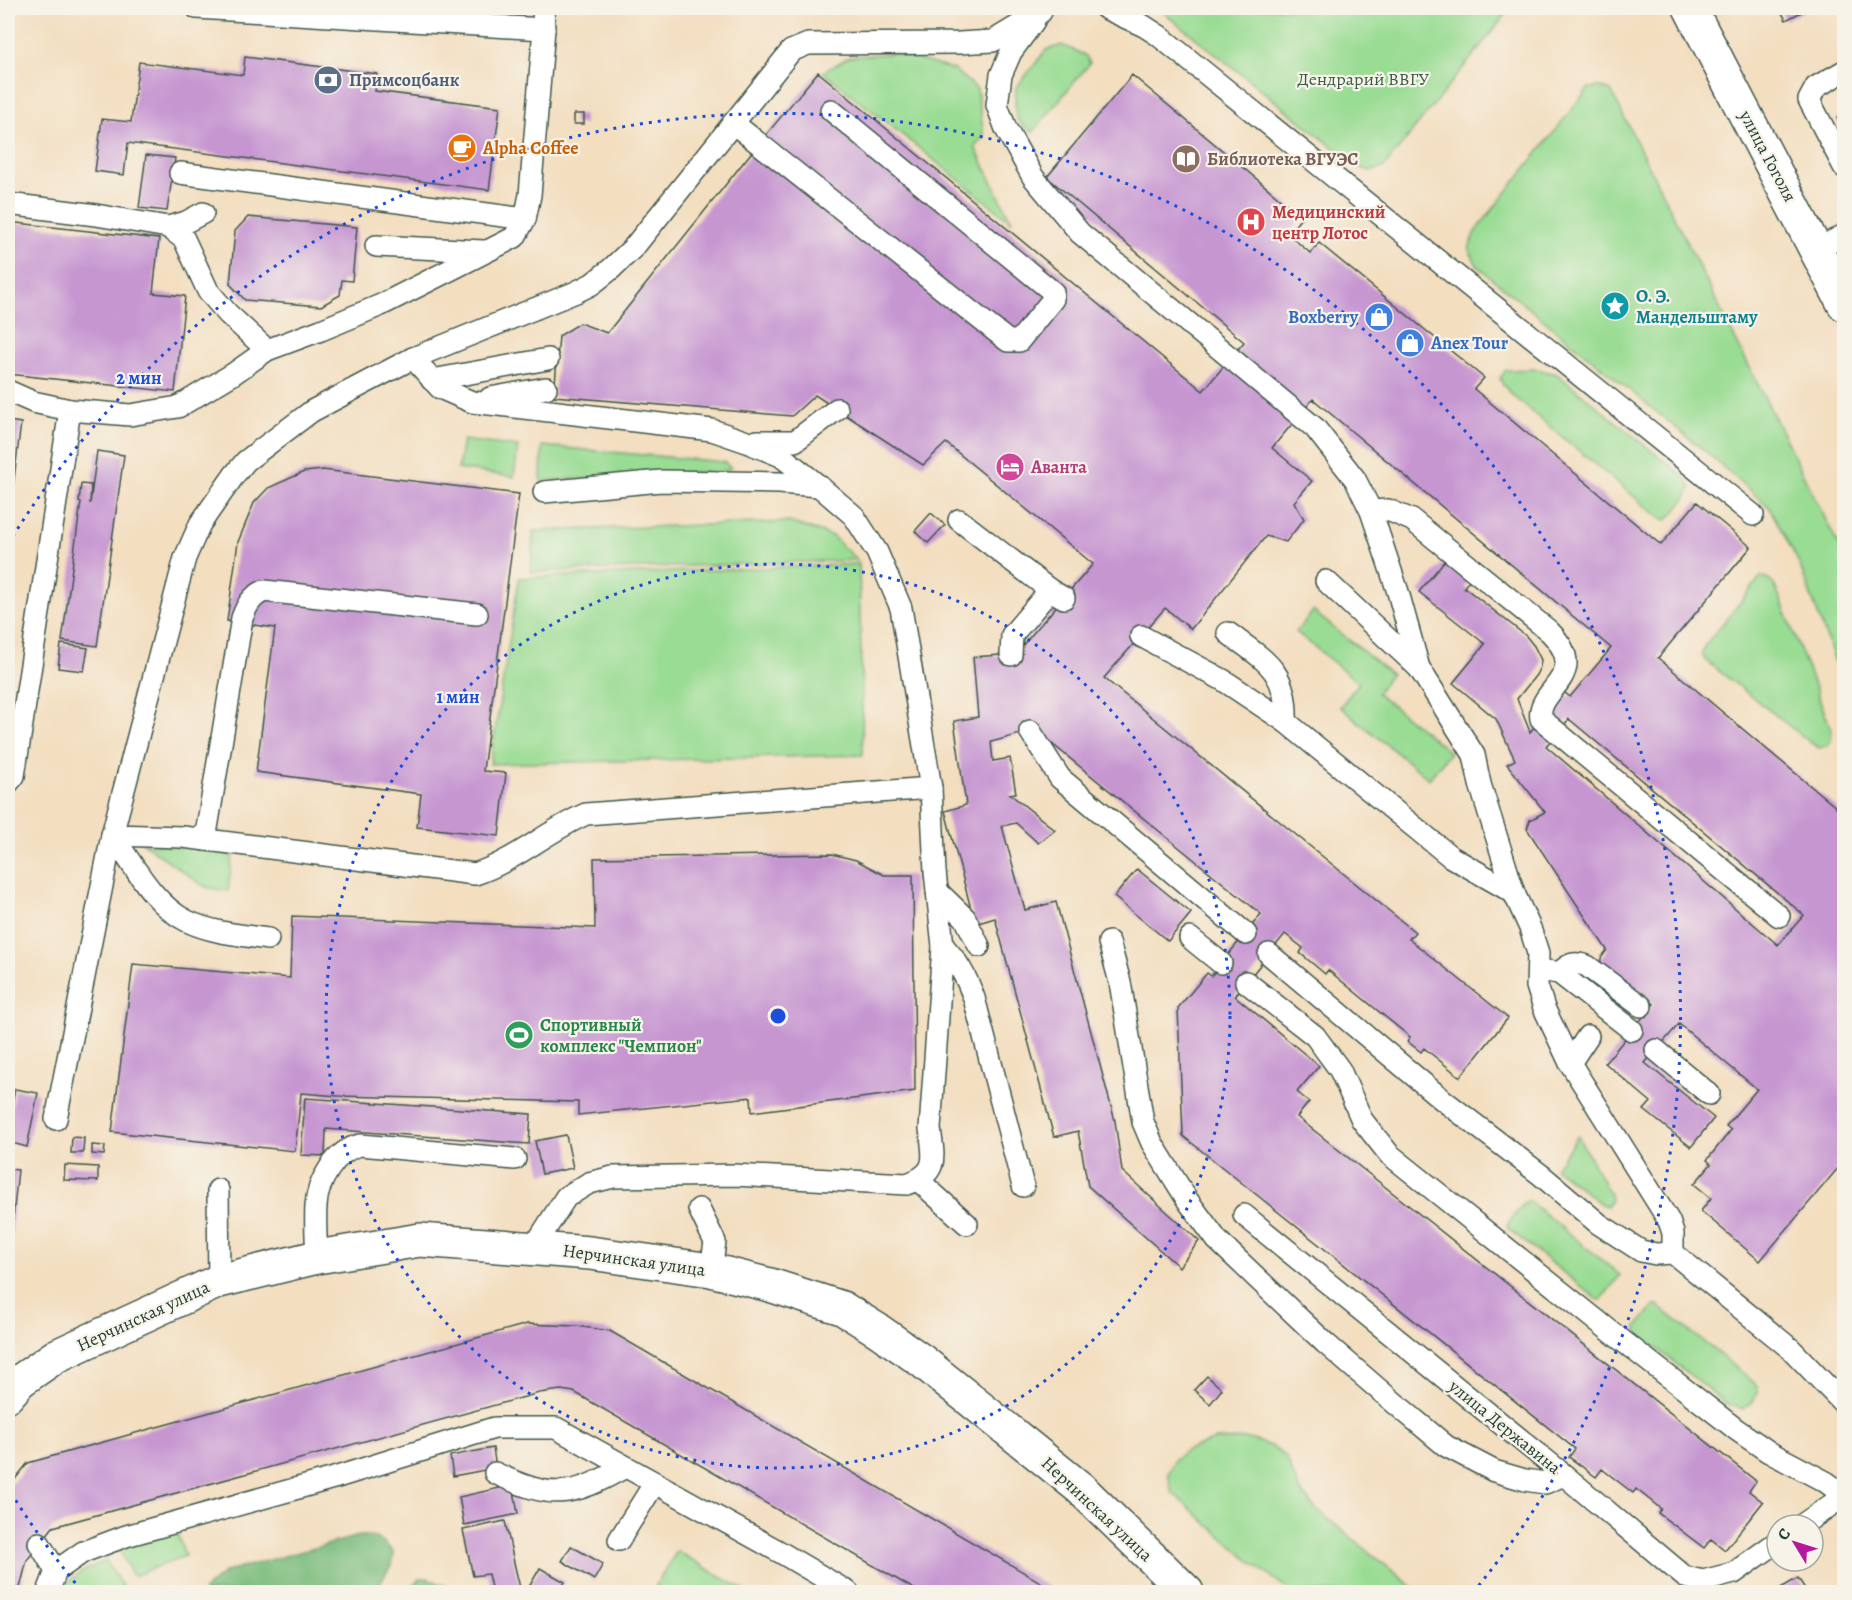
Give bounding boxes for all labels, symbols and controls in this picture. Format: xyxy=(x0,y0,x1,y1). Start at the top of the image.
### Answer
bank icon: Примсоцбанк xyxy=(312,64,344,96)
park label: Дендрарий ВВГУ xyxy=(1297,67,1429,91)
place label: Примсоцбанк xyxy=(349,68,460,92)
street label: улица Гоголя xyxy=(1733,105,1802,206)
cafe icon: Alpha Coffee xyxy=(446,132,478,164)
place label: Alpha Coffee xyxy=(482,136,579,160)
library icon: Библиотека ВГУЭС xyxy=(1170,143,1202,175)
place label: Библиотека ВГУЭС xyxy=(1207,147,1358,171)
place label: Медицинский центр Лотос xyxy=(1272,200,1386,245)
hospital icon: Медицинский центр Лотос xyxy=(1235,206,1267,238)
place label: О. Э. Мандельштаму xyxy=(1636,284,1758,329)
place icon: О. Э. Мандельштаму xyxy=(1599,290,1631,322)
shop icon: Boxberry xyxy=(1363,301,1395,333)
place label: Boxberry xyxy=(1288,305,1359,329)
shop icon: Anex Tour xyxy=(1394,327,1426,359)
place label: Anex Tour xyxy=(1430,331,1509,355)
text: 2 мин xyxy=(116,366,162,390)
hotel icon: Аванта xyxy=(994,451,1026,483)
place label: Аванта xyxy=(1030,455,1087,479)
text: 1 мин xyxy=(436,685,480,709)
centre of rings xyxy=(768,1006,788,1026)
place label: Спортивный комплекс "Чемпион" xyxy=(540,1013,702,1058)
sports icon: Спортивный комплекс "Чемпион" xyxy=(503,1019,535,1051)
street label: Нерчинская улица xyxy=(561,1238,708,1282)
street label: Нерчинская улица xyxy=(73,1274,214,1357)
street label: улица Державина xyxy=(1443,1374,1567,1480)
street label: Нерчинская улица xyxy=(1036,1451,1158,1567)
north arrow xyxy=(1765,1513,1825,1573)
text: С xyxy=(1772,1524,1796,1545)

